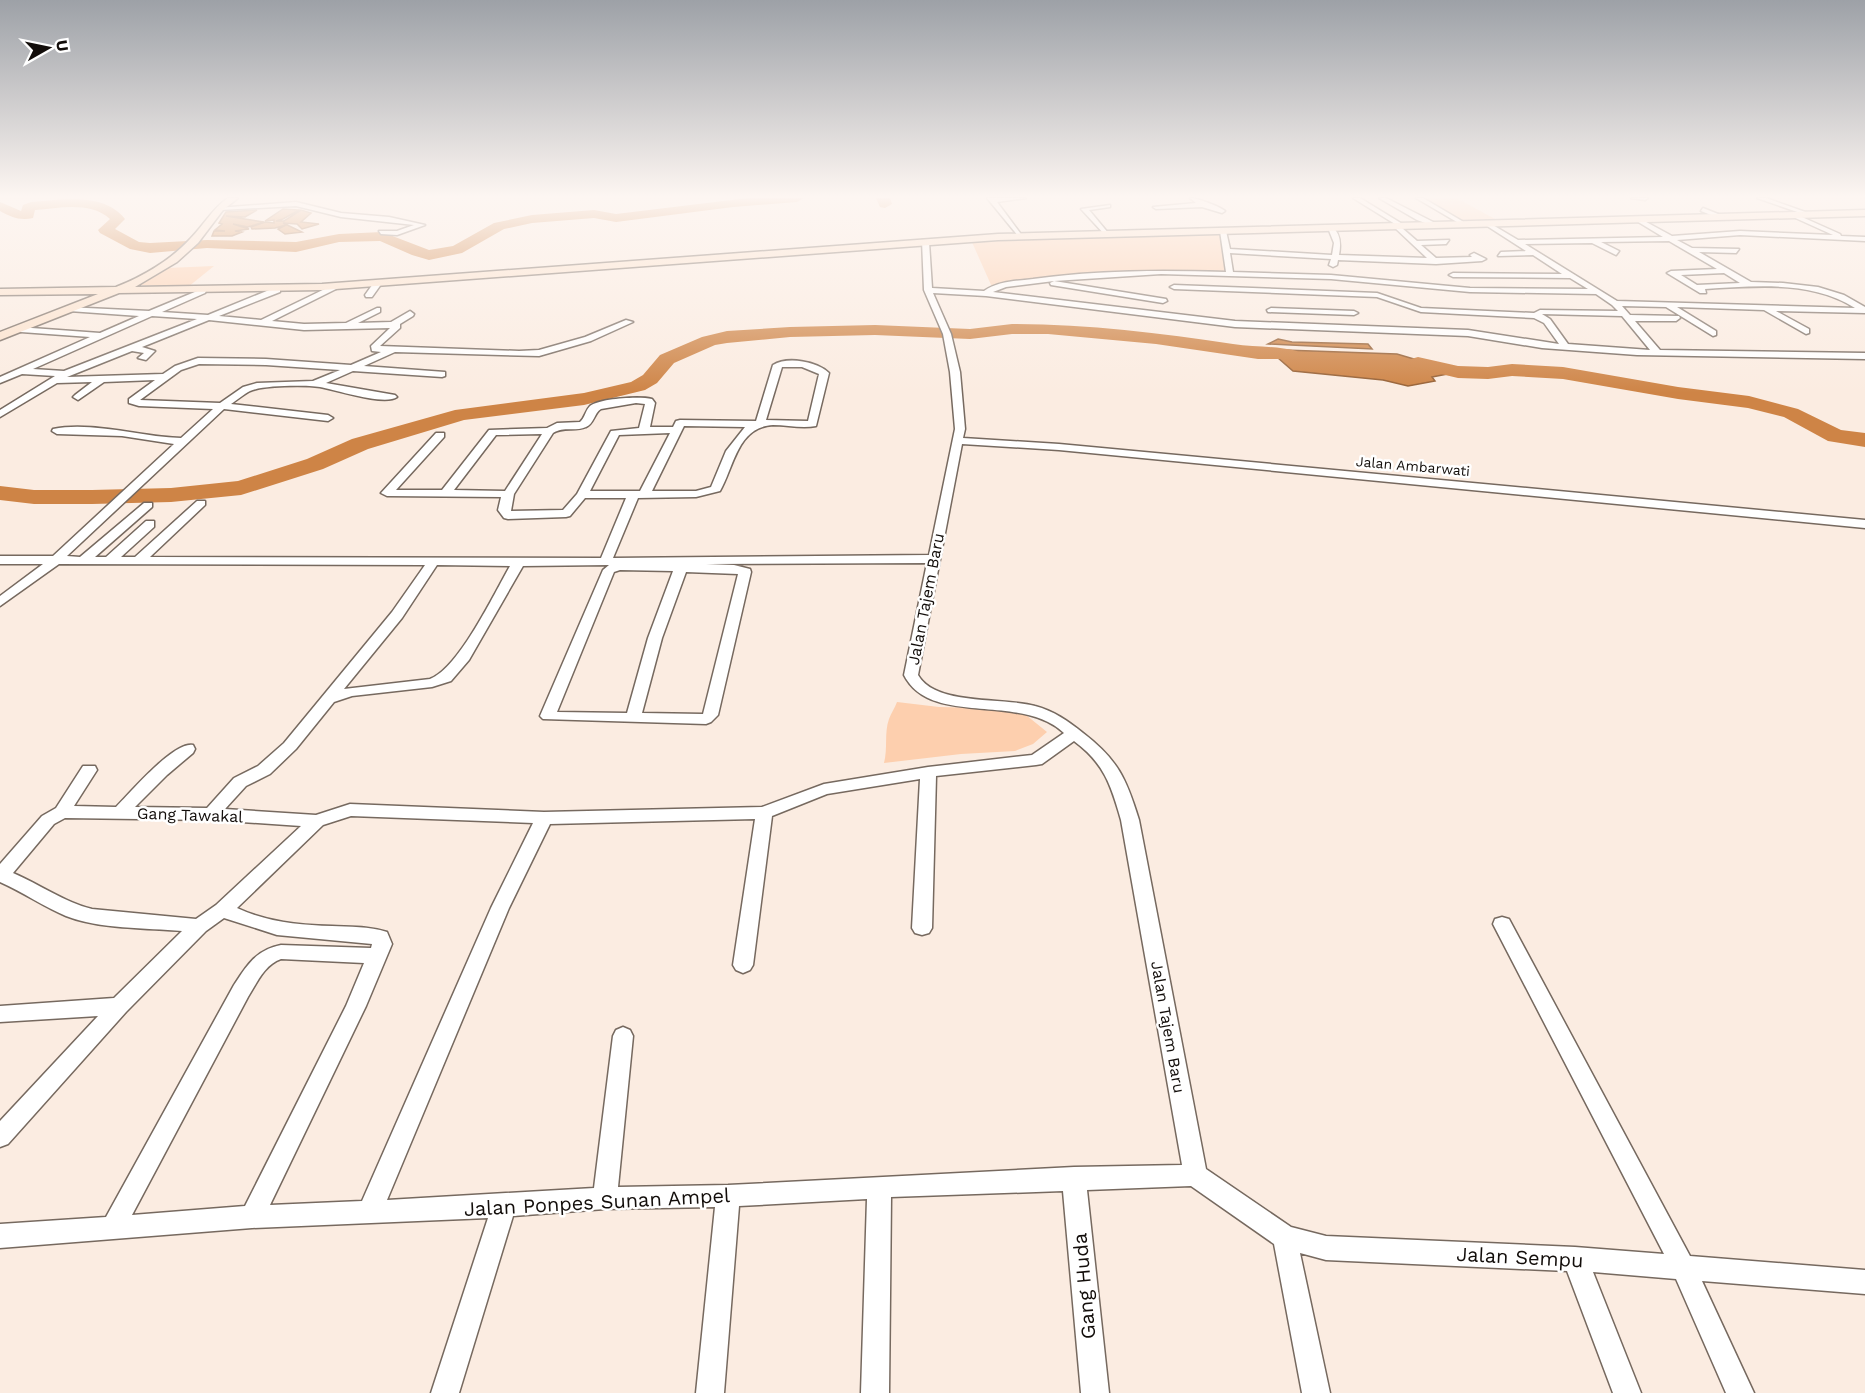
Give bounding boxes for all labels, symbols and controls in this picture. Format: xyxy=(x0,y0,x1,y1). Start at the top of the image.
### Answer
north arrow xyxy=(18,18,78,78)
text: U xyxy=(52,39,73,53)
street label: Jalan Ambarwati xyxy=(1355,453,1471,479)
street label: Jalan Tajem Baru xyxy=(904,531,948,667)
street label: Gang Tawakal xyxy=(137,804,243,826)
street label: Jalan Tajem Baru xyxy=(1147,959,1189,1095)
street label: Jalan Ponpes Sunan Ampel xyxy=(463,1183,731,1221)
street label: Gang Huda xyxy=(1067,1232,1101,1340)
street label: Jalan Sempu xyxy=(1456,1242,1584,1272)

